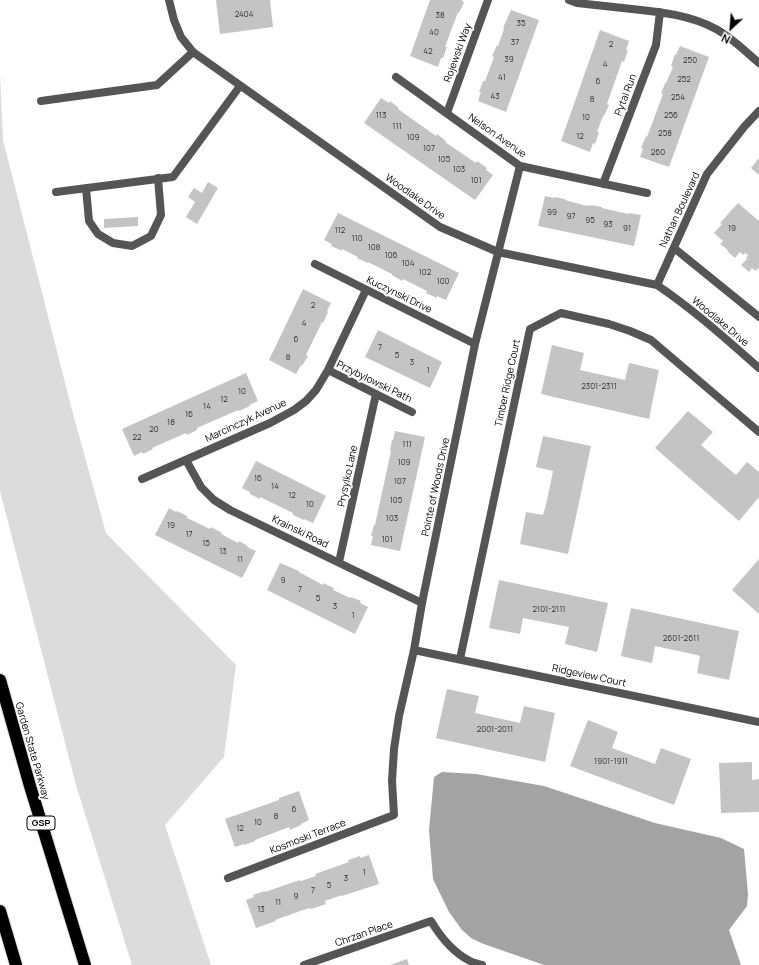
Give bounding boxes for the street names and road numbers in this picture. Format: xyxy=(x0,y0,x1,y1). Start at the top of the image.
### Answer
street label: Rojewski Way xyxy=(442,22,474,84)
street label: Pytal Run xyxy=(613,72,639,118)
street label: Nelson Avenue xyxy=(466,111,528,161)
street label: Nathan Boulevard xyxy=(657,171,703,249)
street label: Woodlake Drive xyxy=(383,172,447,222)
street label: Kuczynski Drive xyxy=(364,274,434,316)
street label: Woodlake Drive xyxy=(689,295,751,349)
street label: Timber Ridge Court xyxy=(493,338,523,428)
street label: Przybylowski Path xyxy=(334,359,414,405)
street label: Marcinczyk Avenue xyxy=(203,397,289,445)
street label: Pointe of Woods Drive xyxy=(420,437,452,537)
street label: Prysylko Lane xyxy=(336,444,360,508)
street label: Krainski Road xyxy=(270,513,330,551)
street label: Ridgeview Court xyxy=(551,662,627,690)
street label: Garden State Parkway xyxy=(12,701,52,801)
road number: GSP xyxy=(27,816,55,830)
street label: Kosmoski Terrace xyxy=(268,817,348,857)
street label: Chrzan Place xyxy=(334,919,394,949)

